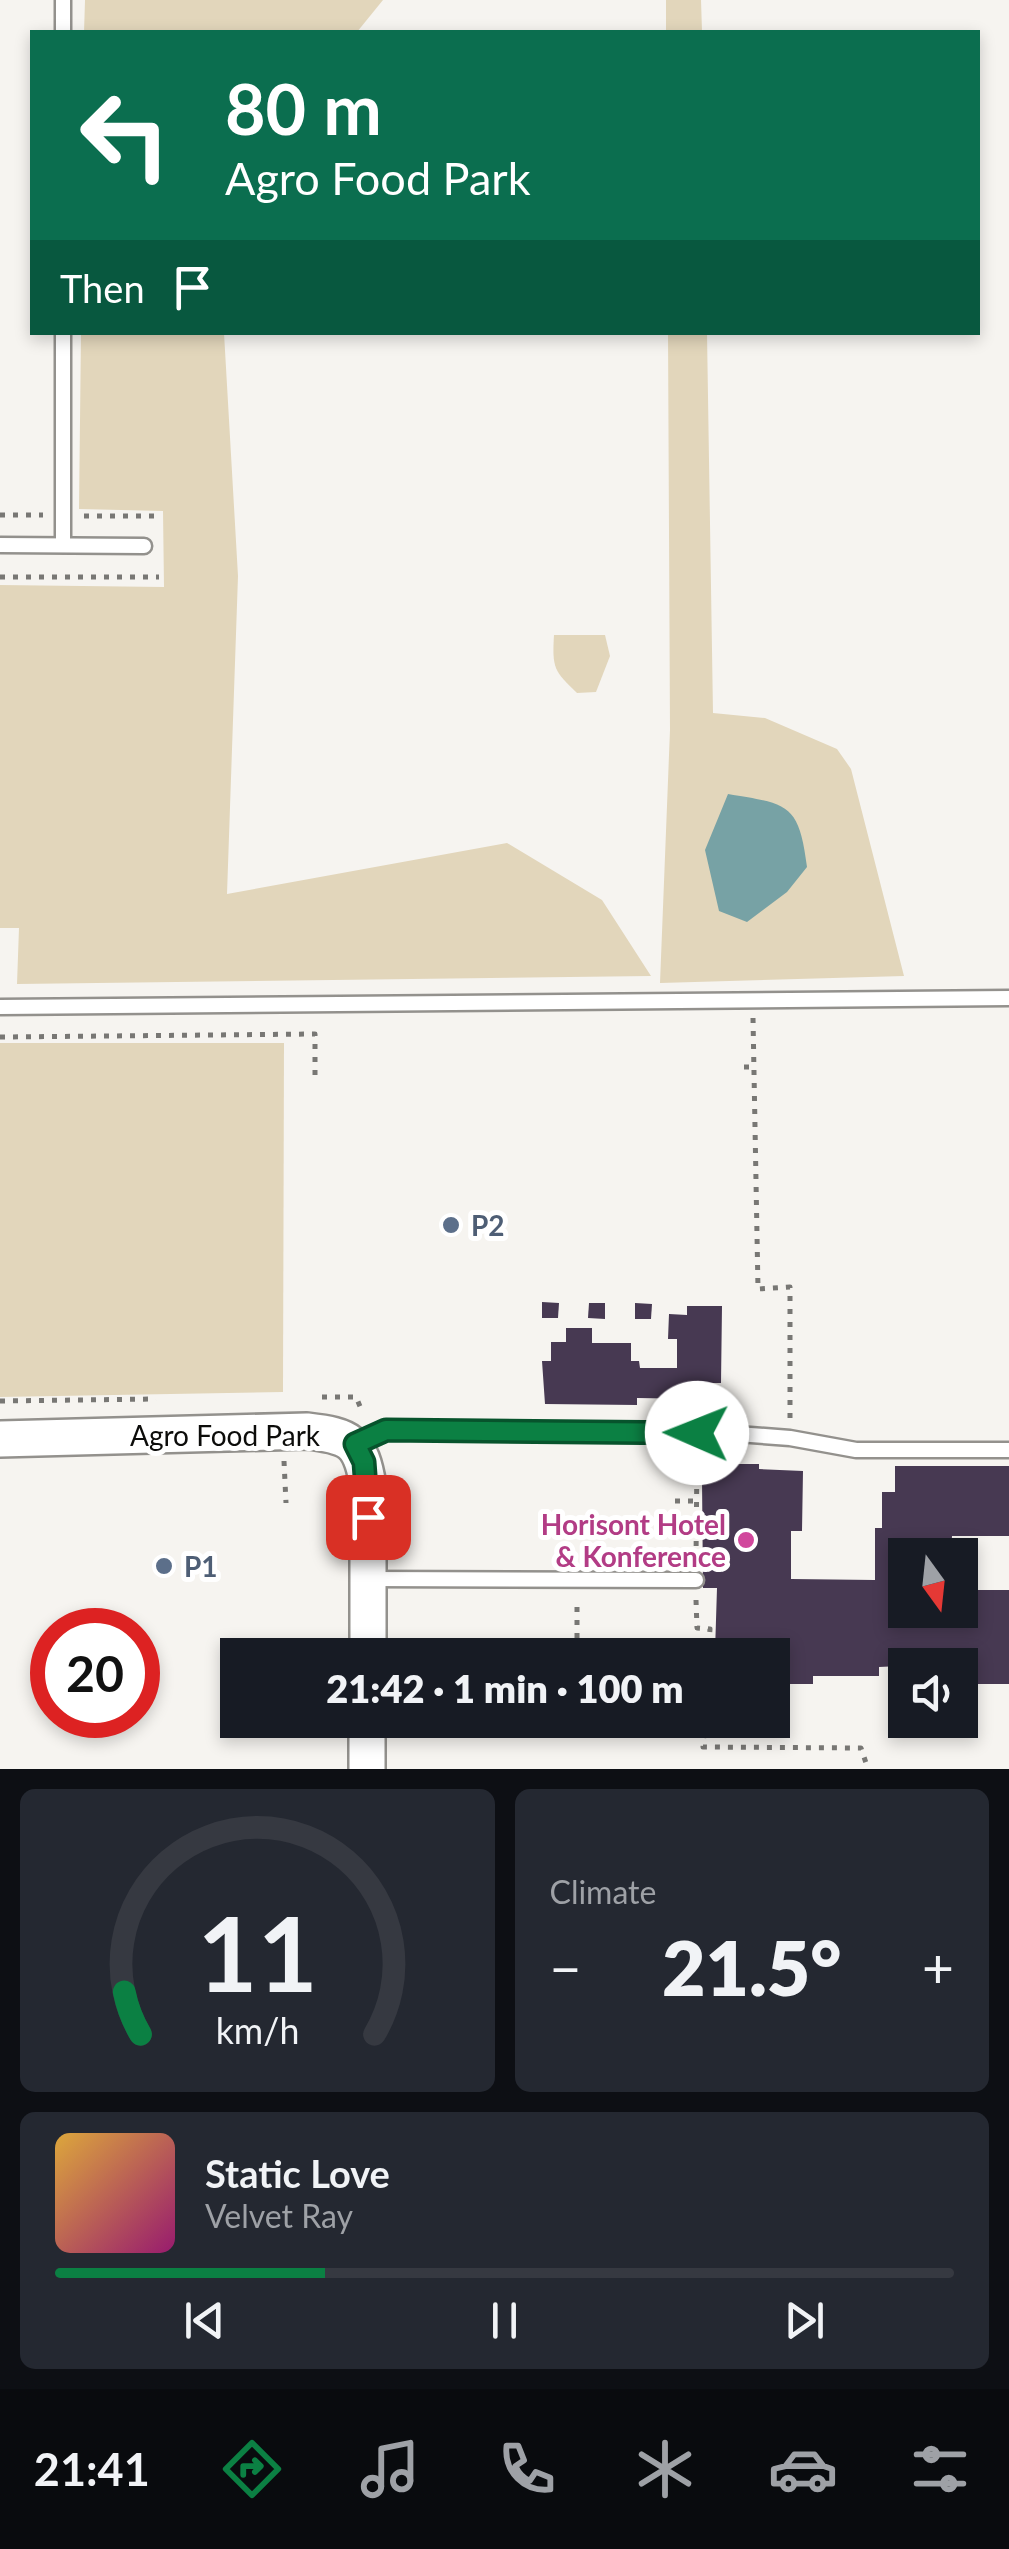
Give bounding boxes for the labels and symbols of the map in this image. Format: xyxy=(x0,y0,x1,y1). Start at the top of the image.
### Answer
place label: P2 xyxy=(471,1208,505,1242)
marker: P2 xyxy=(440,1214,462,1236)
position arrow xyxy=(645,1381,749,1485)
street label: Agro Food Park xyxy=(130,1418,321,1452)
pin xyxy=(326,1475,411,1560)
place label: Horisont Hotel & Konference xyxy=(541,1507,726,1573)
marker: Horisont Hotel & Konference xyxy=(735,1529,757,1551)
north arrow xyxy=(888,1538,978,1628)
place label: P1 xyxy=(184,1549,218,1583)
marker: P1 xyxy=(153,1555,175,1577)
speed limit sign: 20 xyxy=(30,1608,160,1738)

